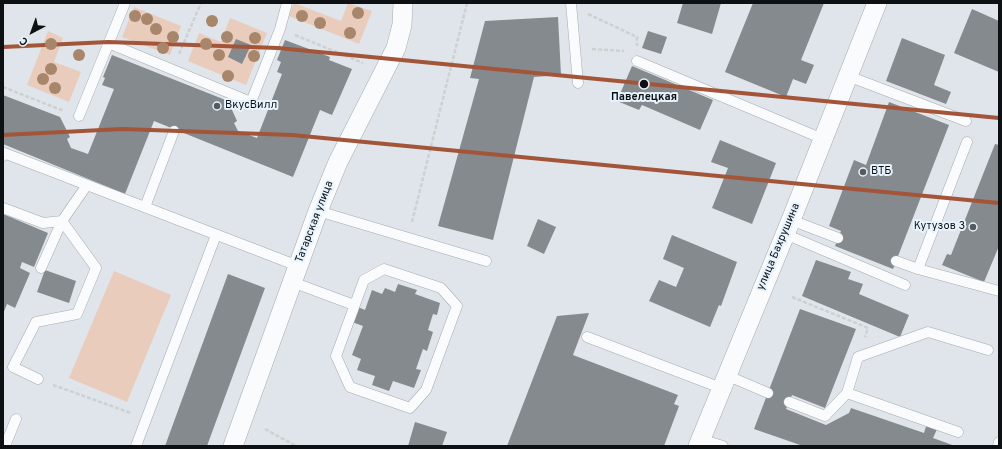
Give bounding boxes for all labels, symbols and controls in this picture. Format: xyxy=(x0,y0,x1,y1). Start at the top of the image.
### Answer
north arrow xyxy=(12,12,52,52)
text: С xyxy=(17,33,31,49)
marker: Павелецкая xyxy=(638,78,650,90)
place label: Павелецкая xyxy=(611,91,677,105)
place label: ВкусВилл xyxy=(225,99,277,113)
marker: ВкусВилл xyxy=(212,101,222,111)
place label: ВТБ xyxy=(871,165,892,179)
marker: ВТБ xyxy=(858,167,868,177)
street label: Татарская улица xyxy=(293,179,337,265)
street label: улица Бахрушина xyxy=(755,202,803,292)
place label: Кутузов 3 xyxy=(914,220,965,234)
marker: Кутузов 3 xyxy=(968,222,978,232)

